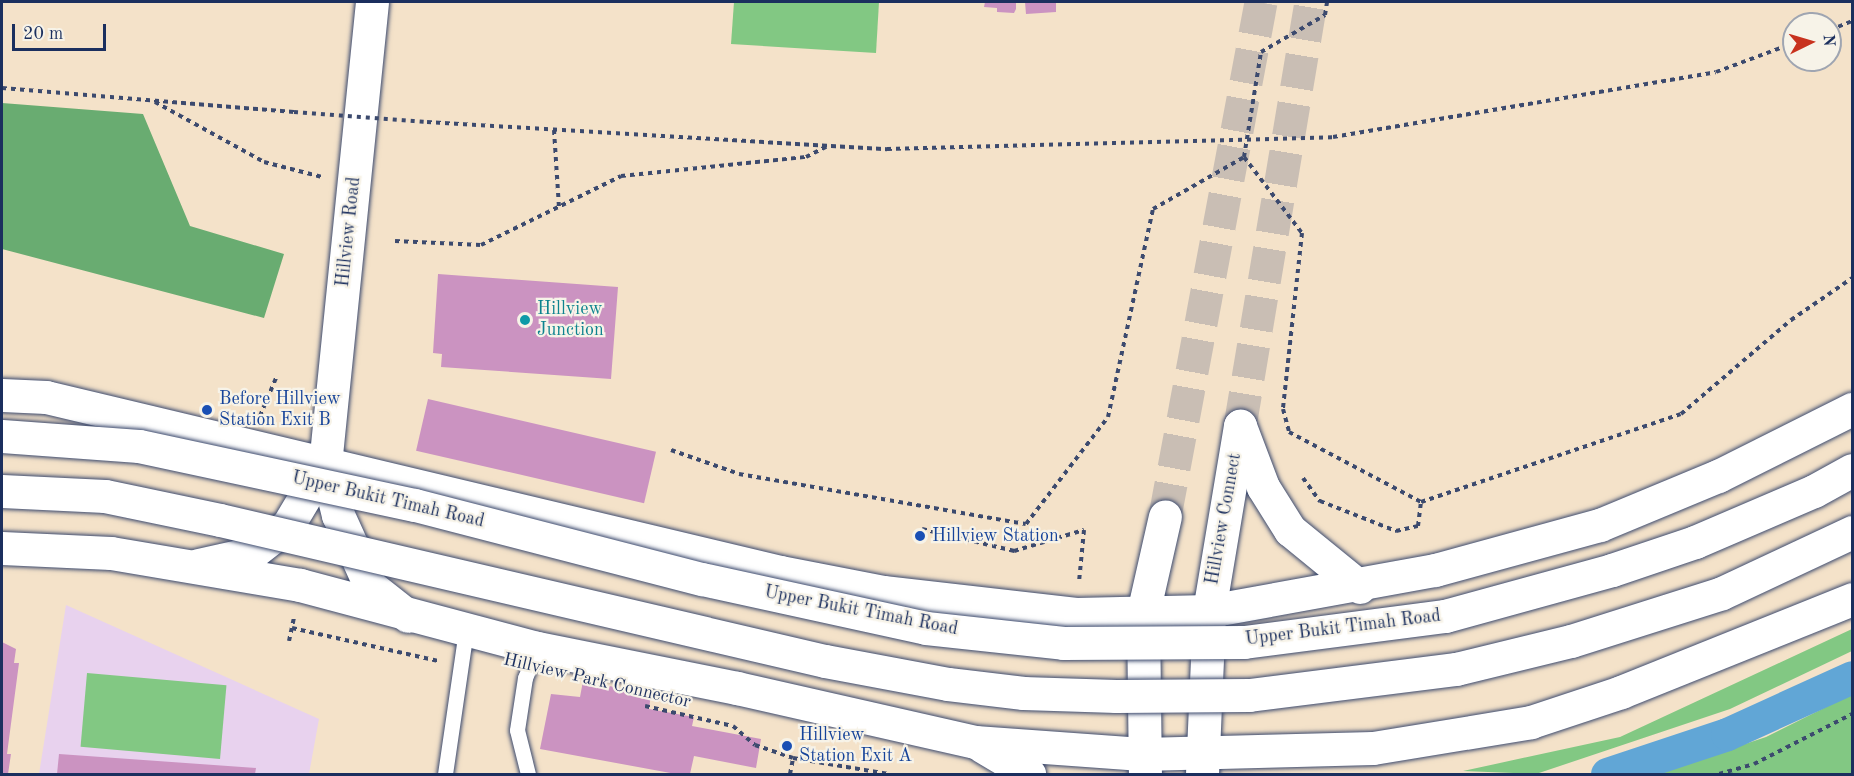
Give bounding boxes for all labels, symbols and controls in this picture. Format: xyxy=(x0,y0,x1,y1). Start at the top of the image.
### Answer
scale bar xyxy=(15,12,110,50)
north arrow xyxy=(1782,12,1842,72)
text: 20 m xyxy=(23,25,63,43)
text: N xyxy=(1819,34,1836,47)
street label: Hillview Road xyxy=(332,176,366,288)
place label: Hillview Junction xyxy=(537,299,604,342)
marker: Hillview Junction xyxy=(518,313,532,327)
place label: Before Hillview Station Exit B xyxy=(219,389,341,432)
marker: Before Hillview Station Exit B xyxy=(200,403,214,417)
street label: Hillview Connect xyxy=(1202,451,1246,587)
street label: Upper Bukit Timah Road xyxy=(290,467,486,533)
place label: Hillview Station xyxy=(932,525,1059,547)
marker: Hillview Station xyxy=(913,529,927,543)
street label: Upper Bukit Timah Road xyxy=(762,582,960,640)
street label: Upper Bukit Timah Road xyxy=(1244,605,1442,651)
street label: Hillview Park Connector xyxy=(501,649,693,713)
place label: Hillview Station Exit A xyxy=(799,725,912,768)
marker: Hillview Station Exit A xyxy=(780,739,794,753)

